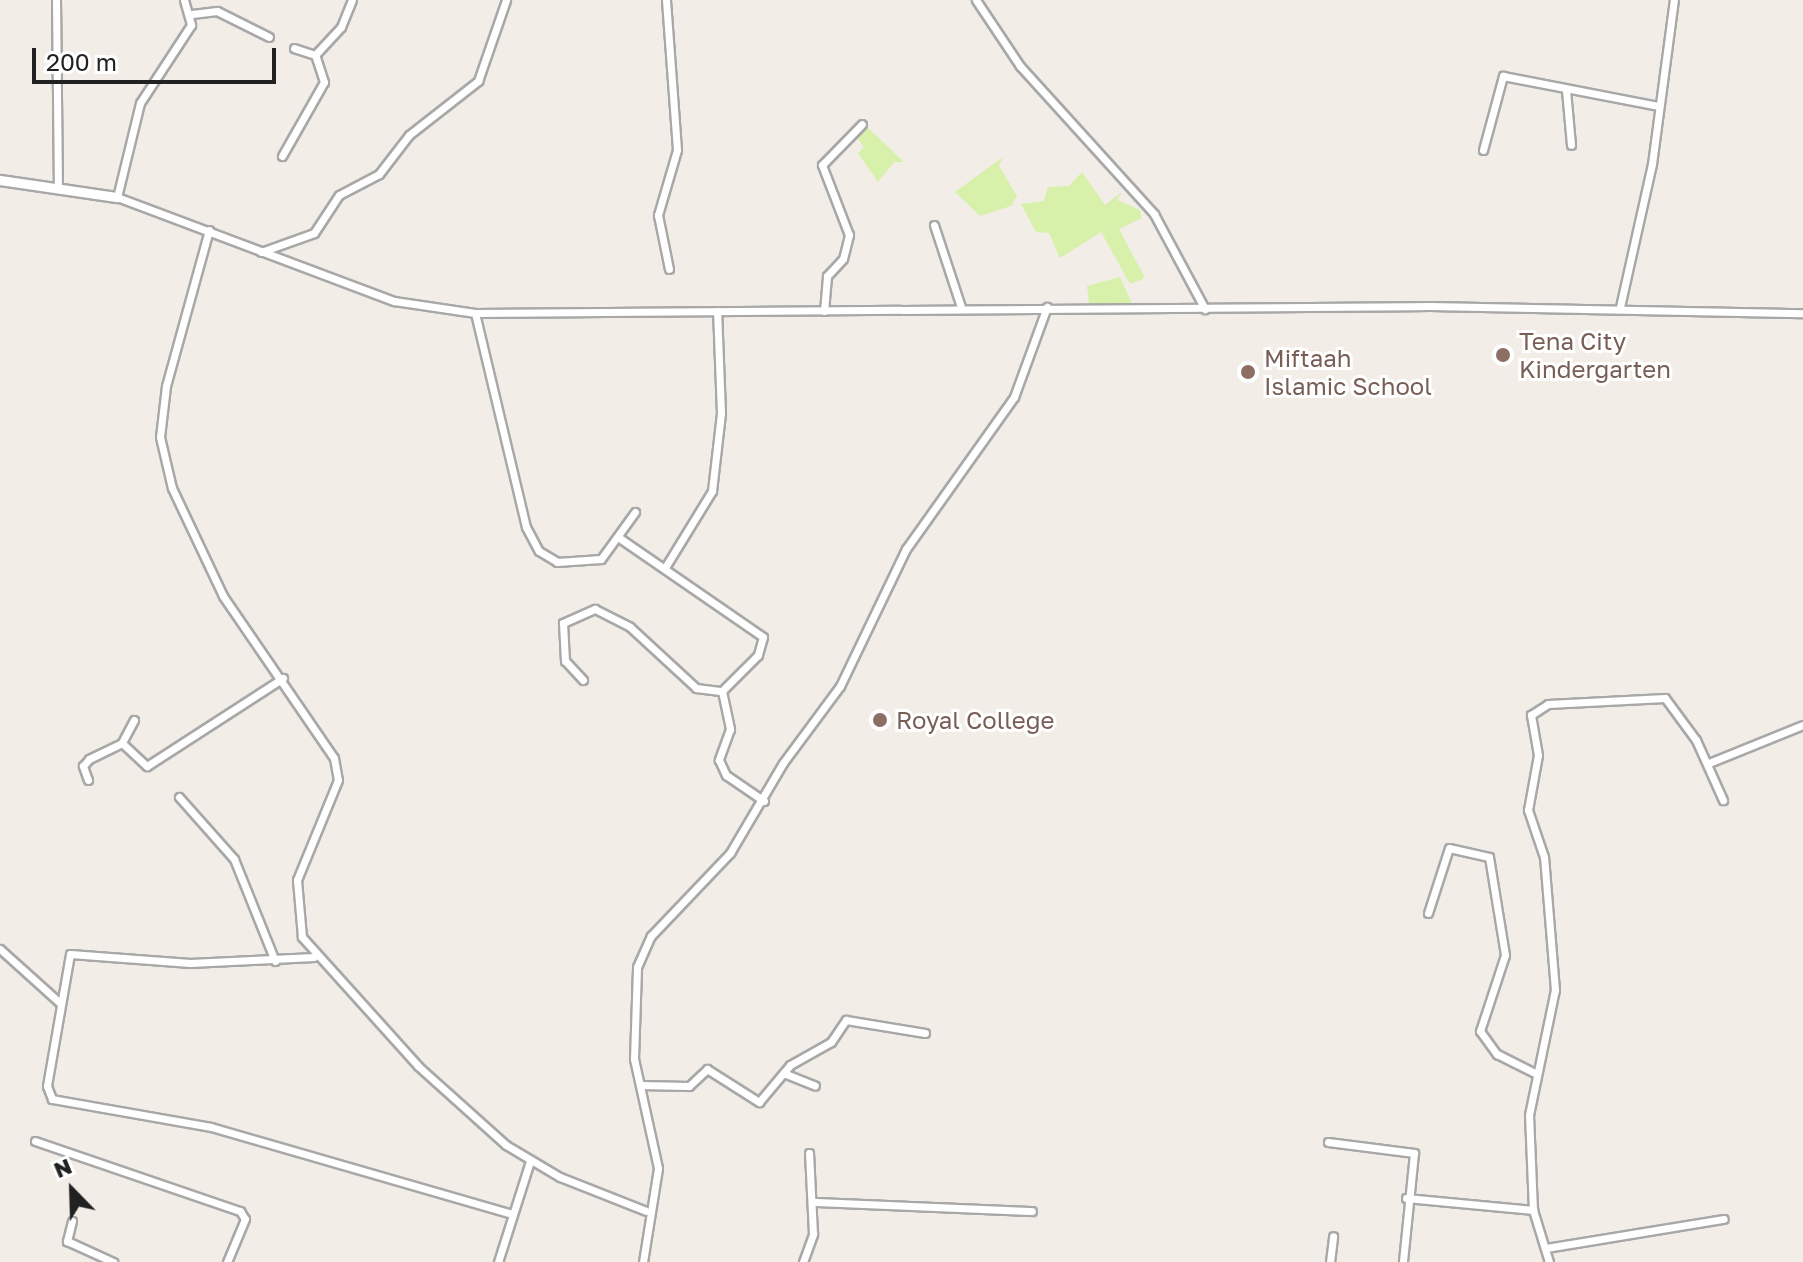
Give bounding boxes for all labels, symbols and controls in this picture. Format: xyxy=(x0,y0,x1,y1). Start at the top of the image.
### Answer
scale bar xyxy=(36,32,280,82)
text: 200 m xyxy=(46,47,117,76)
place label: Tena City Kindergarten xyxy=(1519,327,1671,383)
place label: Miftaah Islamic School xyxy=(1264,344,1432,400)
marker: Tena City Kindergarten xyxy=(1494,346,1512,364)
marker: Miftaah Islamic School xyxy=(1239,363,1257,381)
place label: Royal College xyxy=(896,706,1054,734)
marker: Royal College xyxy=(871,711,889,729)
north arrow xyxy=(32,1150,112,1230)
text: N xyxy=(49,1152,75,1183)

